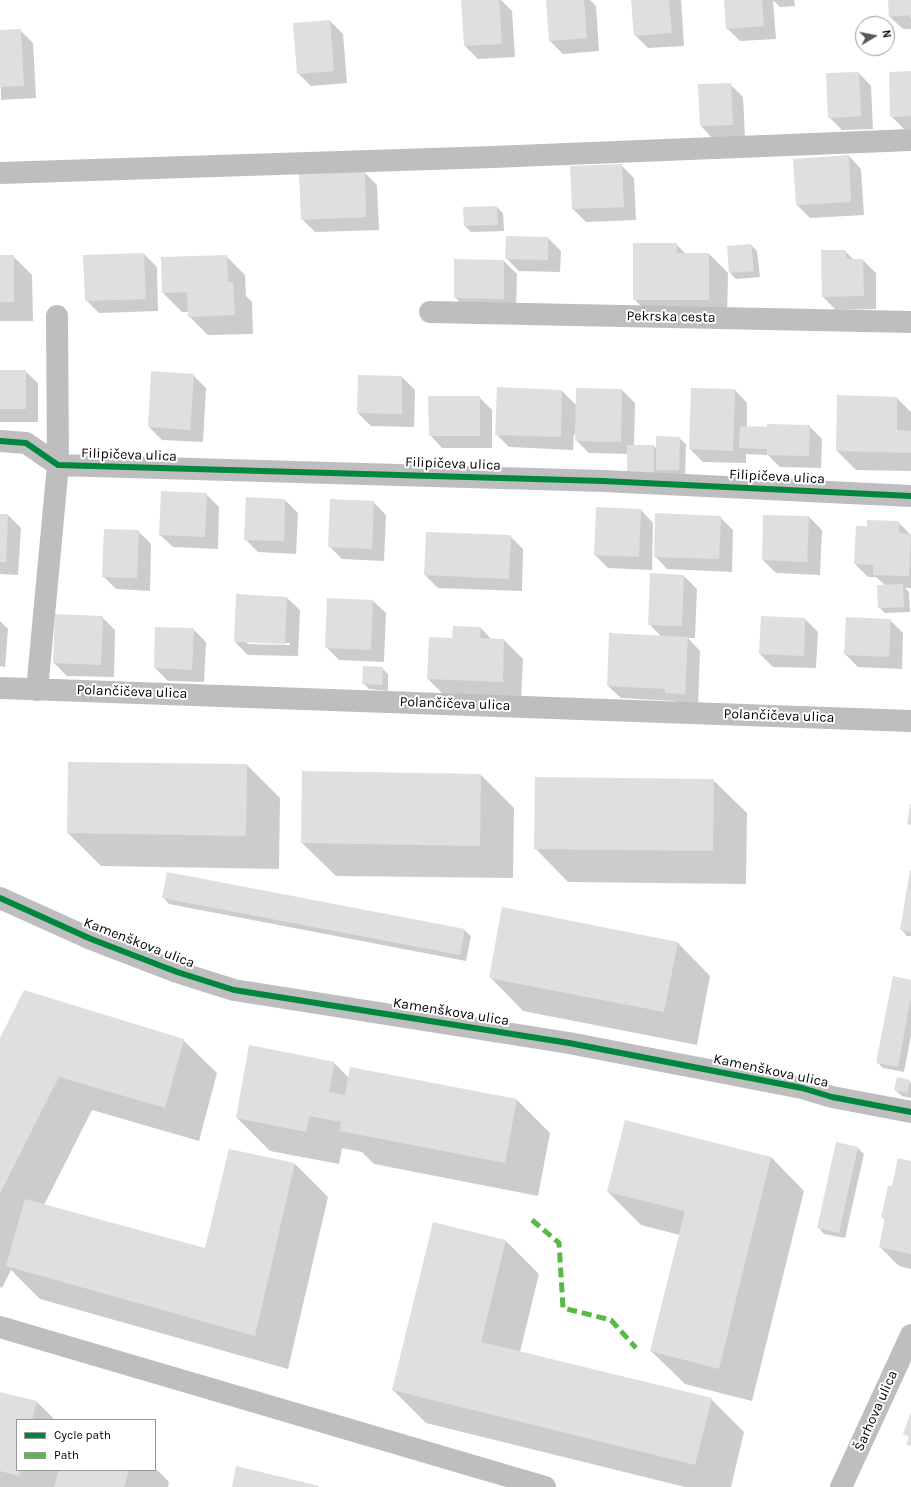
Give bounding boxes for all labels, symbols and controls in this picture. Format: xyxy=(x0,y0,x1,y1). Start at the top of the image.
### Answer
north arrow xyxy=(855,16,895,56)
text: N xyxy=(879,29,893,39)
street label: Pekrska cesta xyxy=(626,308,716,326)
street label: Filipičeva ulica xyxy=(81,445,177,465)
street label: Filipičeva ulica xyxy=(405,454,501,474)
street label: Filipičeva ulica xyxy=(729,466,825,488)
street label: Polančičeva ulica xyxy=(76,682,188,702)
street label: Polančičeva ulica xyxy=(399,694,511,714)
street label: Polančičeva ulica xyxy=(723,706,835,726)
street label: Kamenškova ulica xyxy=(81,914,197,972)
street label: Kamenškova ulica xyxy=(392,995,510,1029)
street label: Kamenškova ulica xyxy=(712,1051,830,1091)
street label: Šarhova ulica xyxy=(851,1368,901,1454)
legend xyxy=(16,1419,156,1471)
text: Cycle path xyxy=(54,1428,111,1442)
text: Path xyxy=(54,1448,79,1462)

